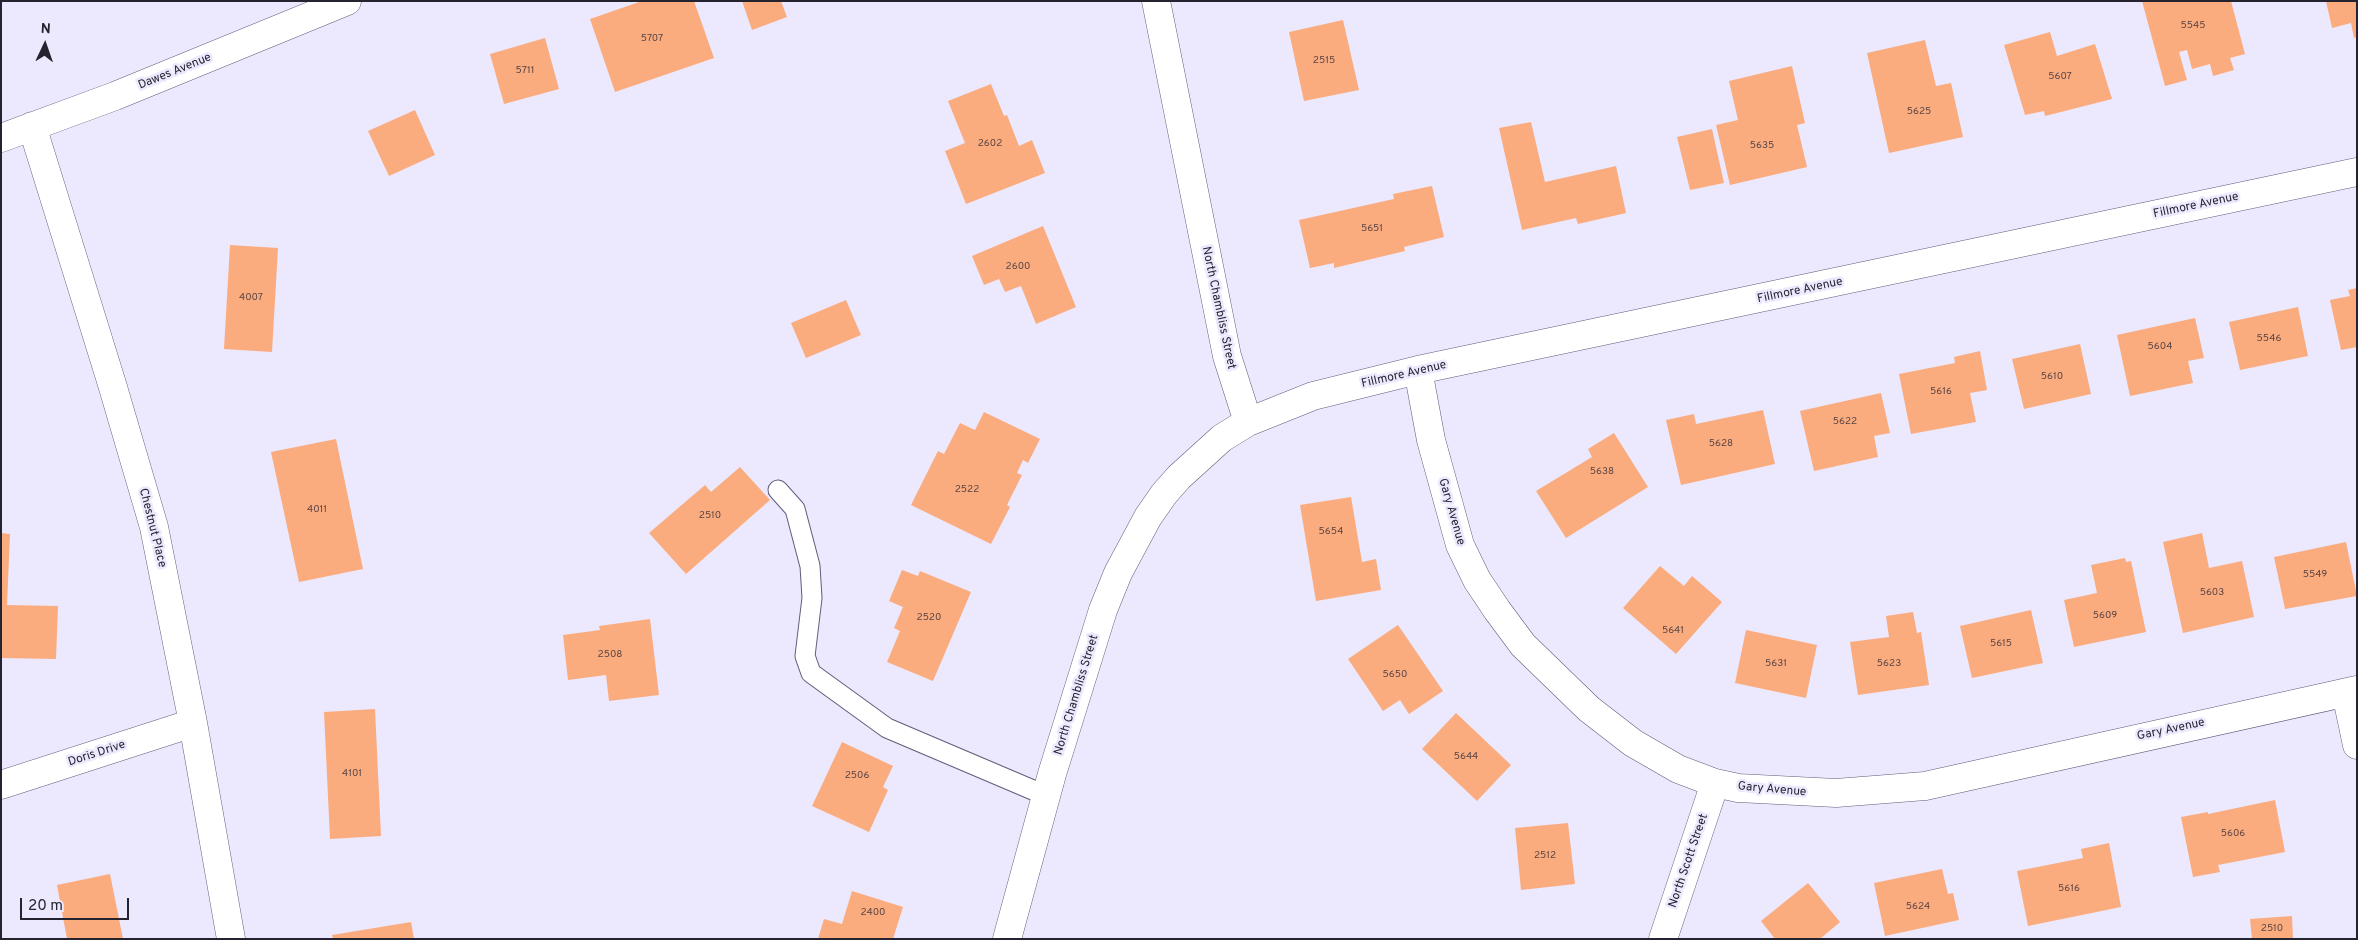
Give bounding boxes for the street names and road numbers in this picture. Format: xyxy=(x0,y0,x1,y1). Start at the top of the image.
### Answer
street label: Dawes Avenue xyxy=(136,51,214,93)
street label: Fillmore Avenue xyxy=(2152,190,2240,222)
street label: North Chambliss Street xyxy=(1198,245,1238,371)
street label: Fillmore Avenue xyxy=(1756,275,1844,307)
street label: Fillmore Avenue xyxy=(1360,358,1448,392)
street label: Gary Avenue xyxy=(1435,477,1467,547)
street label: Chestnut Place xyxy=(135,487,169,569)
street label: North Chambliss Street xyxy=(1052,633,1102,757)
street label: Gary Avenue xyxy=(2136,716,2206,744)
street label: Doris Drive xyxy=(67,738,127,770)
street label: Gary Avenue xyxy=(1737,780,1807,800)
street label: North Scott Street xyxy=(1666,812,1712,910)

